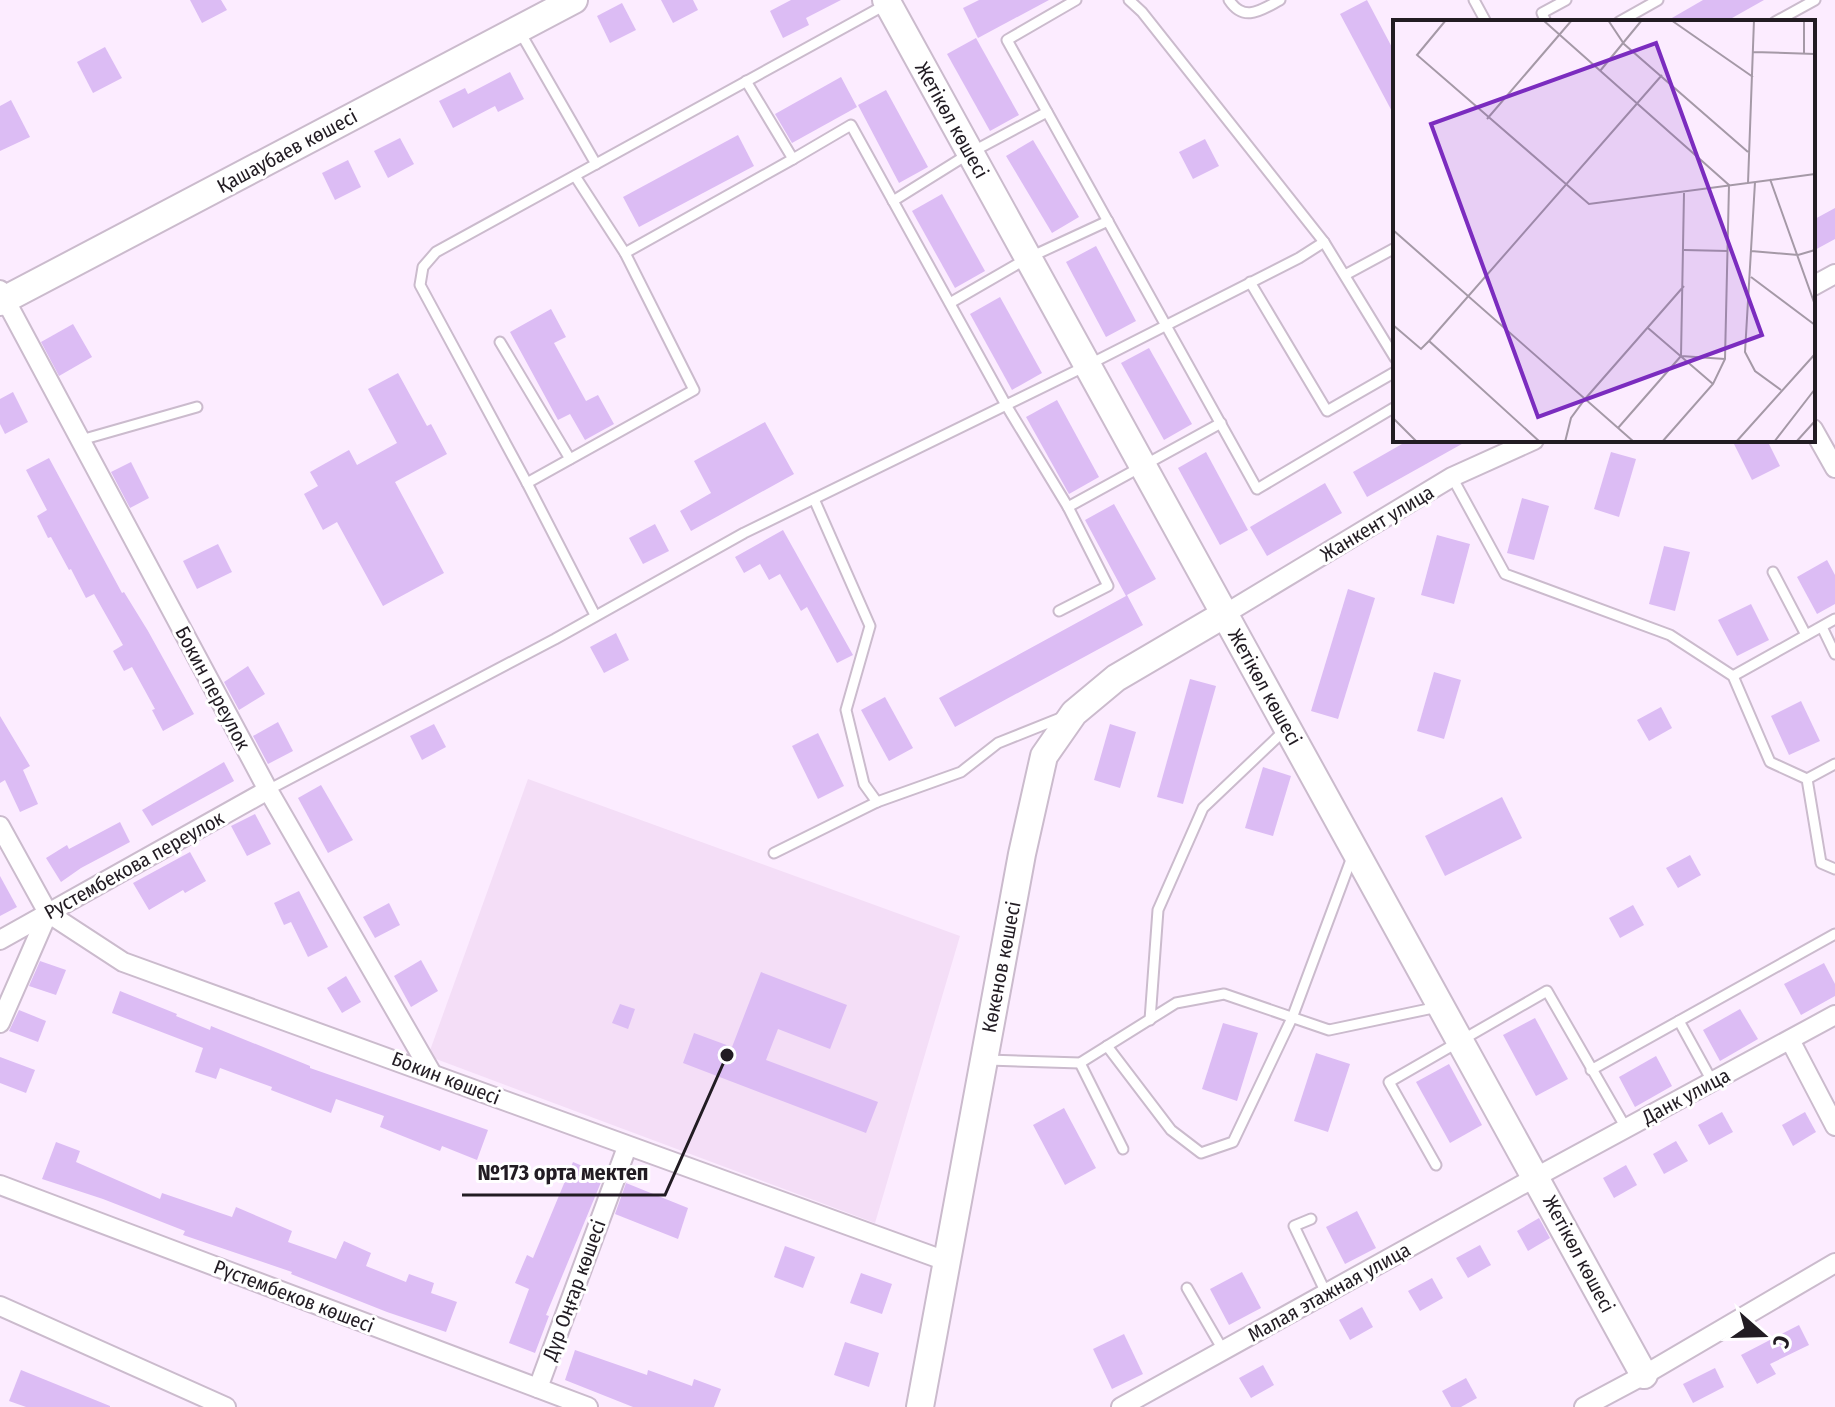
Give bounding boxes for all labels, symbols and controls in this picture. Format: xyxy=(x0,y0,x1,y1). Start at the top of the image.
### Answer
inset map xyxy=(1393,20,1815,442)
street label: Жетікөл көшесі xyxy=(910,58,994,182)
street label: Қашаубаев көшесі xyxy=(213,104,361,198)
street label: Жанкент улица xyxy=(1316,480,1438,566)
street label: Бокин переулок xyxy=(170,622,256,754)
street label: Жетікөл көшесі xyxy=(1223,625,1307,749)
street label: Рустембекова переулок xyxy=(40,805,229,924)
street label: Көкенов көшесі xyxy=(976,899,1026,1035)
street label: Бокин көшесі xyxy=(388,1046,504,1110)
street label: Данк улица xyxy=(1637,1063,1734,1130)
callout: №173 орта мектеп xyxy=(462,1149,665,1195)
text: №173 орта мектеп xyxy=(478,1159,648,1186)
street label: Жетікөл көшесі xyxy=(1538,1191,1620,1317)
street label: Дүр Оңғар көшесі xyxy=(537,1216,611,1365)
street label: Малая этажная улица xyxy=(1244,1237,1414,1347)
street label: Рүстембеков көшесі xyxy=(210,1254,378,1338)
north arrow xyxy=(1723,1295,1803,1375)
text: С xyxy=(1767,1332,1796,1352)

